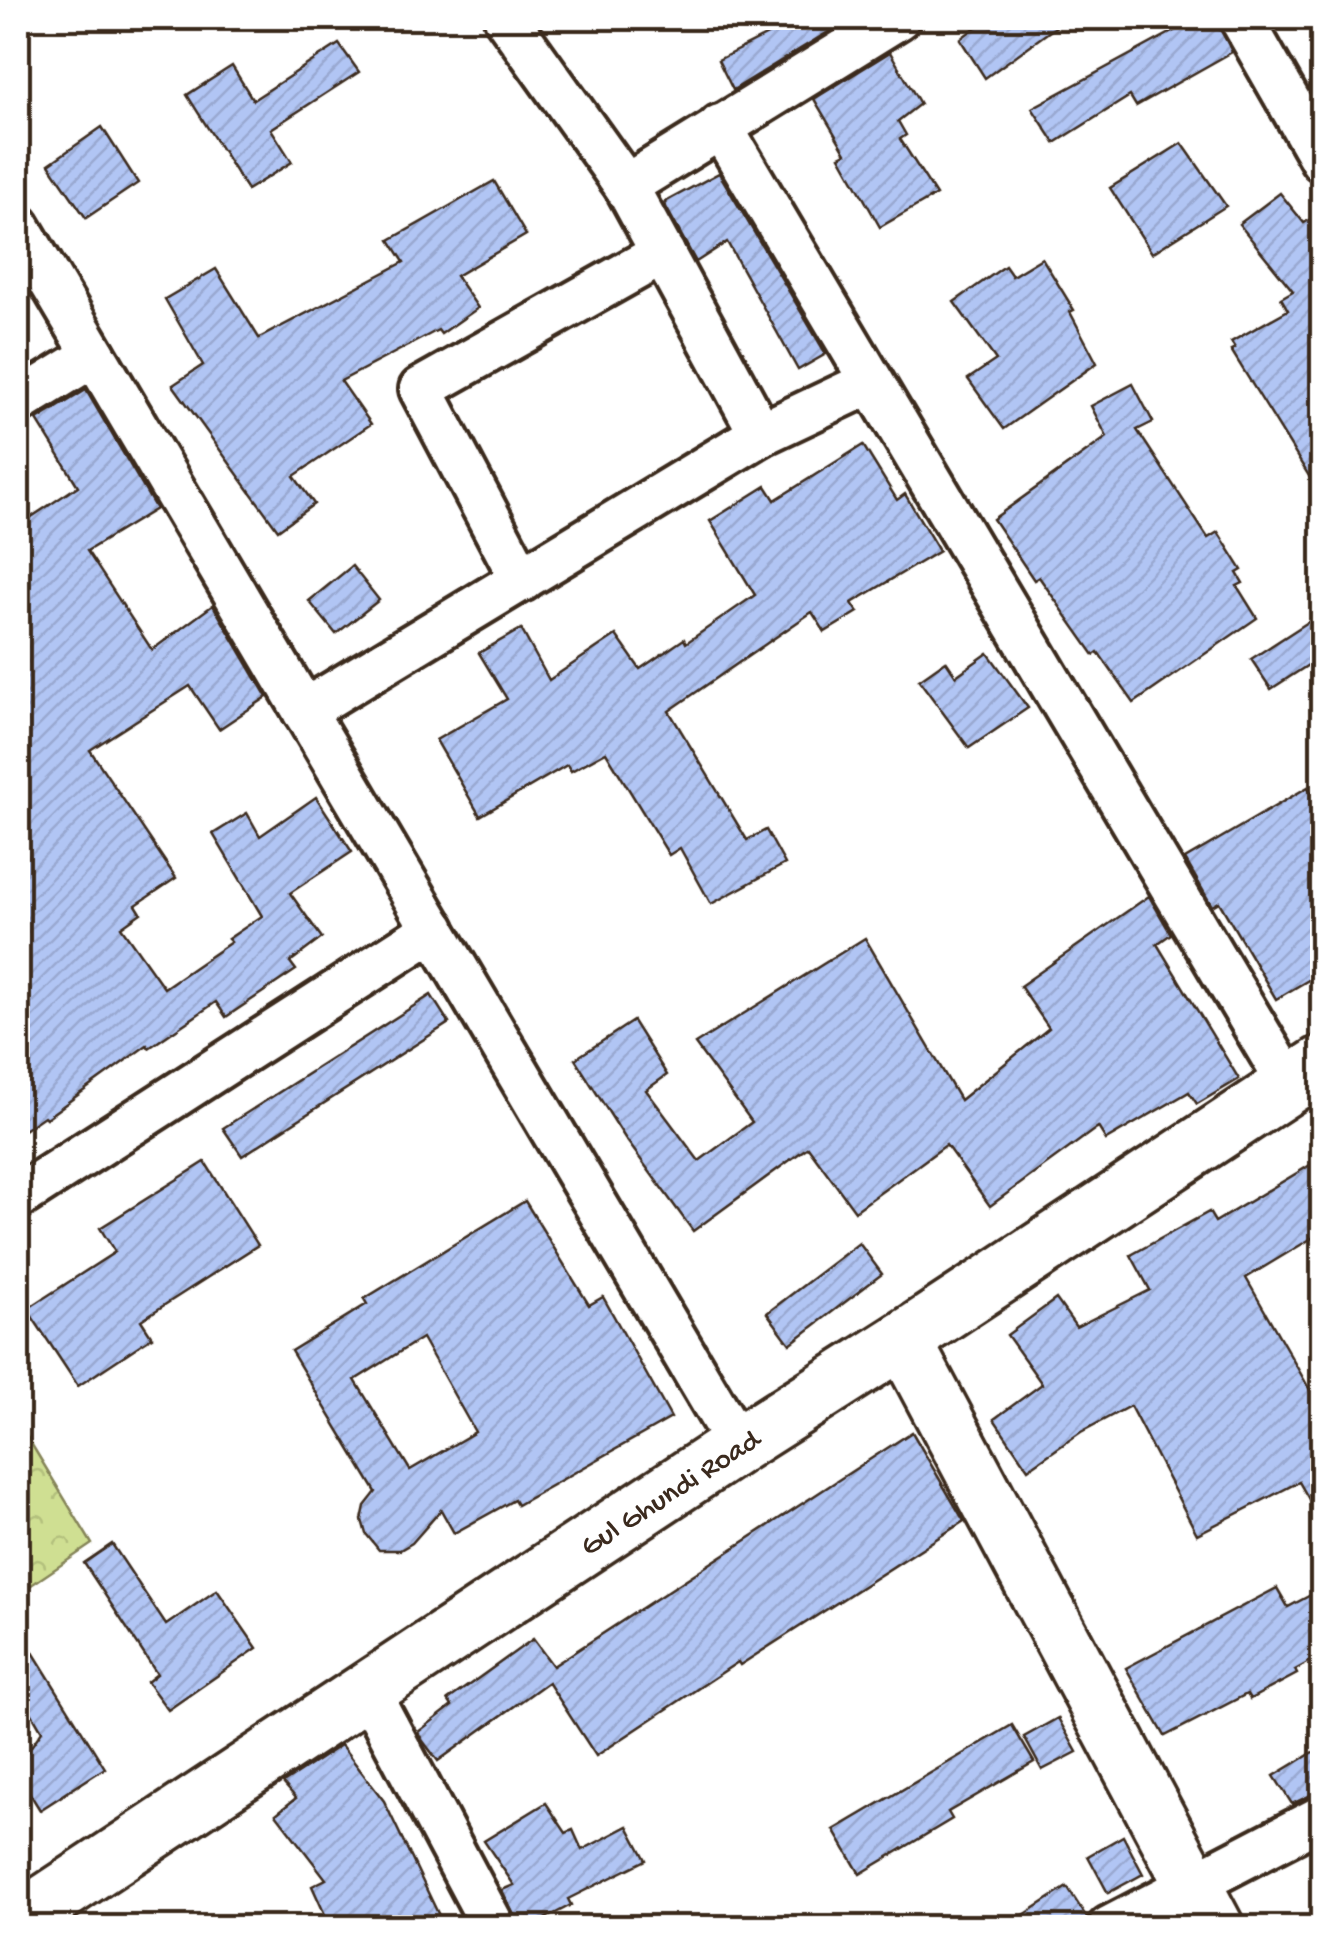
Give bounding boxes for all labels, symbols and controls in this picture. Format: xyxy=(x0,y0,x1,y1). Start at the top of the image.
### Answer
street label: Gul Ghundi Road xyxy=(575,1422,770,1566)

